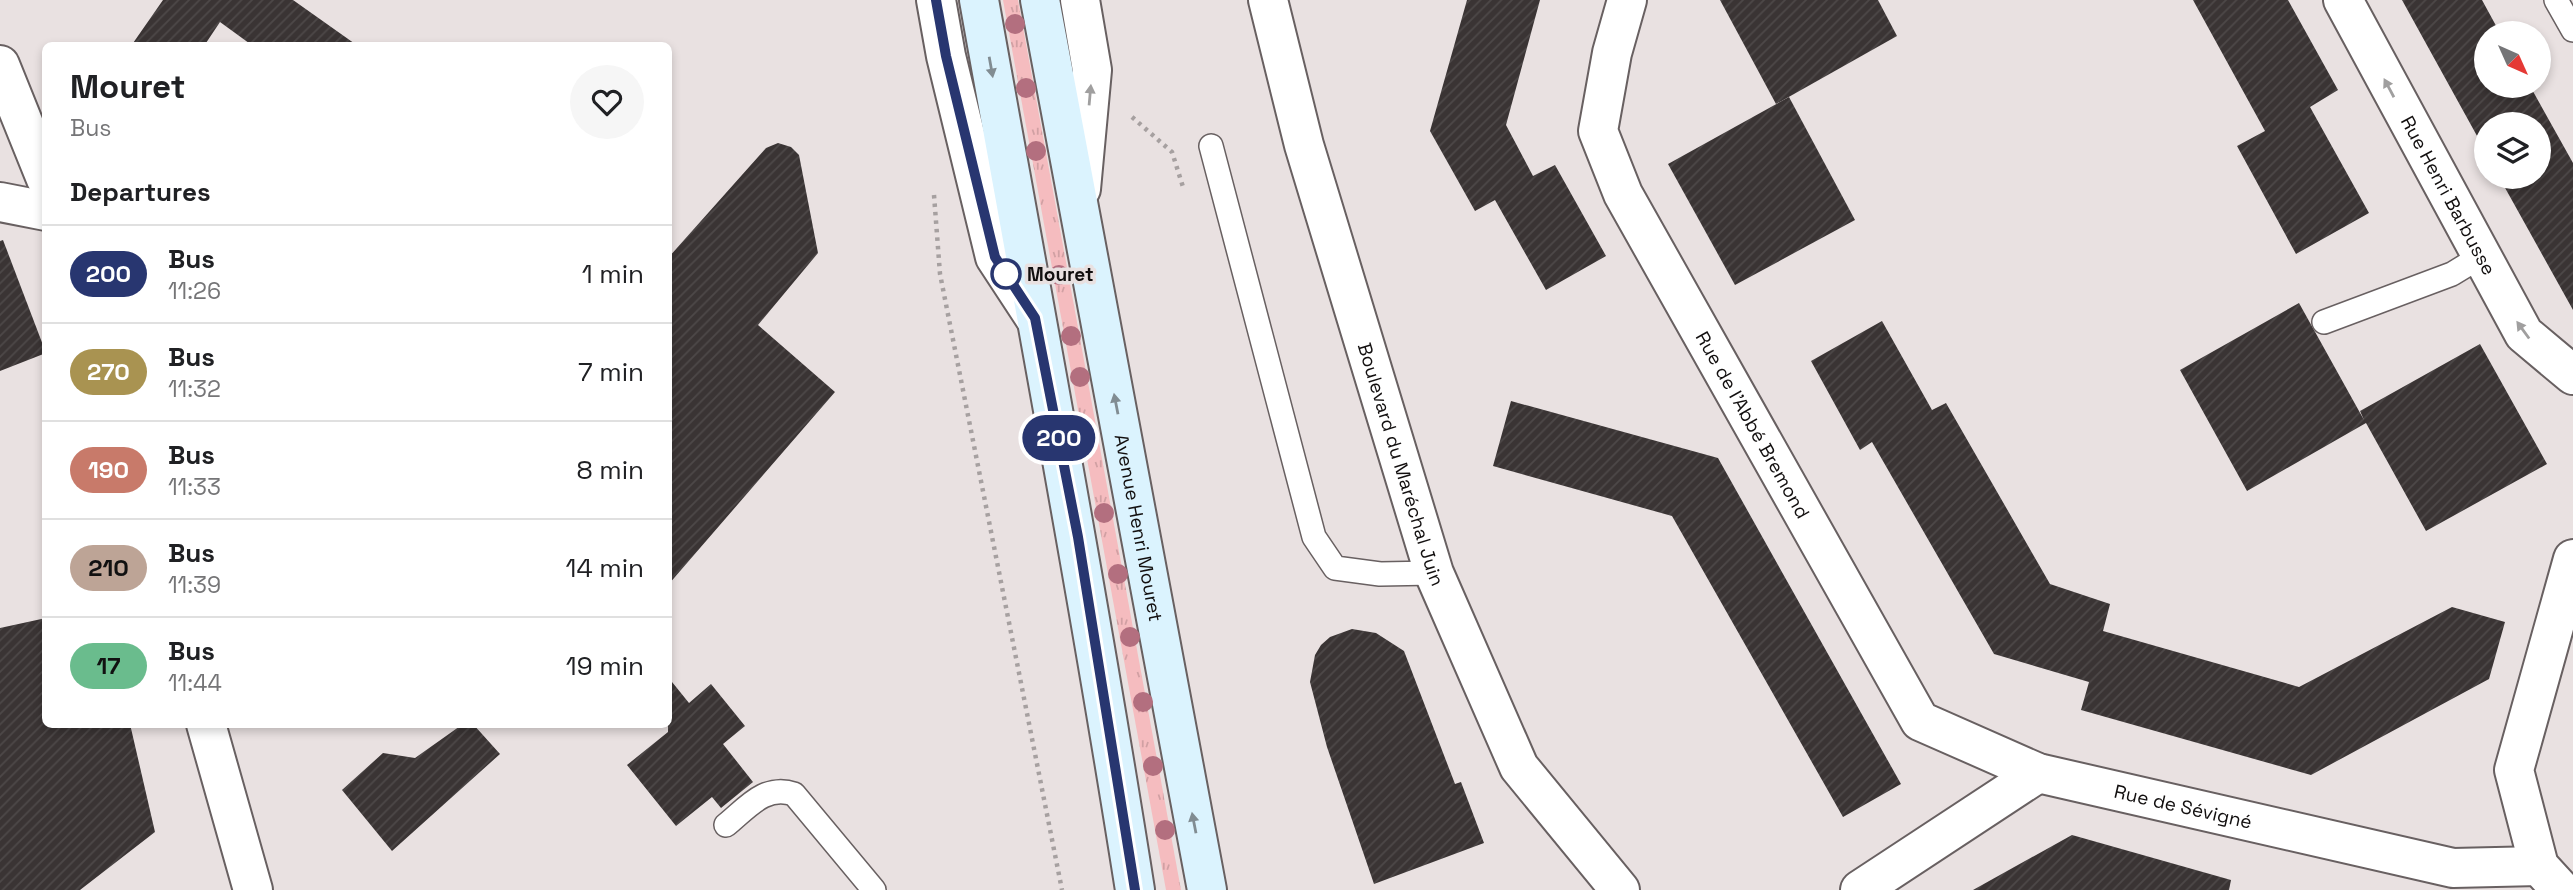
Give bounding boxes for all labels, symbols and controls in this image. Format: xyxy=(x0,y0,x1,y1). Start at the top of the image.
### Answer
north arrow xyxy=(2474,21,2552,98)
map controls xyxy=(2474,21,2551,189)
one-way arrow xyxy=(986,56,997,78)
button: heart xyxy=(570,65,644,139)
text: Mouret xyxy=(70,66,186,108)
one-way arrow xyxy=(2384,78,2395,98)
one-way arrow xyxy=(1084,84,1095,106)
street label: Rue Henri Barbusse xyxy=(2395,111,2502,280)
button: layers xyxy=(2474,112,2551,189)
text: Bus xyxy=(70,113,111,143)
text: Departures xyxy=(70,175,211,209)
text: Bus xyxy=(168,242,215,276)
text: 1 min xyxy=(582,257,644,291)
text: 200 xyxy=(86,258,131,289)
marker: Mouret xyxy=(991,259,1021,289)
place label: Mouret xyxy=(1027,262,1094,287)
text: 11:26 xyxy=(168,276,221,306)
one-way arrow xyxy=(2516,320,2530,339)
street label: Rue de l'Abbé Bremond xyxy=(1690,327,1815,523)
text: Bus xyxy=(168,340,215,374)
street label: Boulevard du Maréchal Juin xyxy=(1352,340,1450,590)
text: 7 min xyxy=(578,355,644,389)
text: 270 xyxy=(87,356,130,387)
text: 11:32 xyxy=(168,374,221,404)
one-way arrow xyxy=(1110,393,1121,415)
line badge: 200 xyxy=(1019,415,1099,461)
text: 200 xyxy=(1036,422,1082,453)
street label: Avenue Henri Mouret xyxy=(1109,432,1168,624)
text: Bus xyxy=(168,438,215,472)
text: 8 min xyxy=(576,453,644,487)
text: 190 xyxy=(88,454,129,485)
text: 11:33 xyxy=(168,472,221,502)
text: Bus xyxy=(168,536,215,570)
text: 14 min xyxy=(566,551,644,585)
text: 210 xyxy=(88,552,129,583)
text: 11:39 xyxy=(168,570,221,600)
text: Bus xyxy=(168,634,215,668)
text: 19 min xyxy=(566,649,644,683)
text: 17 xyxy=(96,650,121,681)
text: 11:44 xyxy=(168,668,222,698)
street label: Rue de Sévigné xyxy=(2112,779,2255,835)
one-way arrow xyxy=(1189,812,1200,834)

